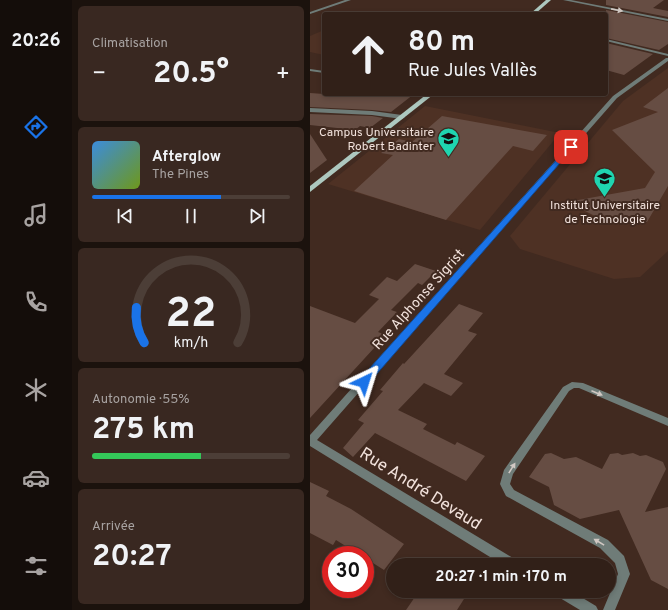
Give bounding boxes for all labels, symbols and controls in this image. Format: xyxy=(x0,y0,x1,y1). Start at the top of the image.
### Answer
one-way arrow xyxy=(611,7,623,13)
text: 80 m xyxy=(408,25,475,61)
icon: ahead xyxy=(342,28,394,80)
text: 20:26 xyxy=(11,30,61,53)
text: Climatisation xyxy=(92,36,168,52)
text: 20.5° xyxy=(153,56,229,93)
text: Rue Jules Vallès xyxy=(408,60,537,83)
text: − xyxy=(92,61,106,88)
text: + xyxy=(276,61,290,88)
icon: directions xyxy=(22,113,50,141)
place label: Campus Universitaire Robert Badinter xyxy=(319,125,434,155)
school or university icon: Campus Universitaire Robert Badinter xyxy=(436,126,462,159)
pin xyxy=(554,130,588,164)
icon: arrive xyxy=(560,136,582,158)
text: Afterglow xyxy=(152,148,221,167)
school or university icon: Institut Universitaire de Technologie xyxy=(592,165,618,198)
text: The Pines xyxy=(152,167,209,183)
place label: Institut Universitaire de Technologie xyxy=(550,198,660,228)
icon: music xyxy=(22,201,50,229)
icon: previous xyxy=(114,205,136,227)
icon: pause xyxy=(180,205,202,227)
icon: next xyxy=(246,205,268,227)
street label: Rue Alphonse Sigrist xyxy=(369,246,469,354)
icon: phone xyxy=(22,288,50,316)
text: 22 xyxy=(166,289,216,342)
text: km/h xyxy=(174,334,208,352)
position arrow xyxy=(343,361,385,403)
icon: climate xyxy=(22,376,50,404)
one-way arrow xyxy=(592,390,604,396)
text: Autonomie · 55% xyxy=(92,392,190,408)
text: 275 km xyxy=(92,412,195,449)
street label: Rue André Devaud xyxy=(355,443,485,536)
one-way arrow xyxy=(508,462,515,474)
icon: car xyxy=(22,464,50,492)
text: Arrivée xyxy=(92,519,135,535)
one-way arrow xyxy=(594,538,605,546)
text: 20:27 xyxy=(92,539,172,576)
speed limit sign: 30 xyxy=(322,546,374,598)
icon: filters xyxy=(22,552,50,580)
text: 20:27 · 1 min · 170 m xyxy=(435,568,567,587)

